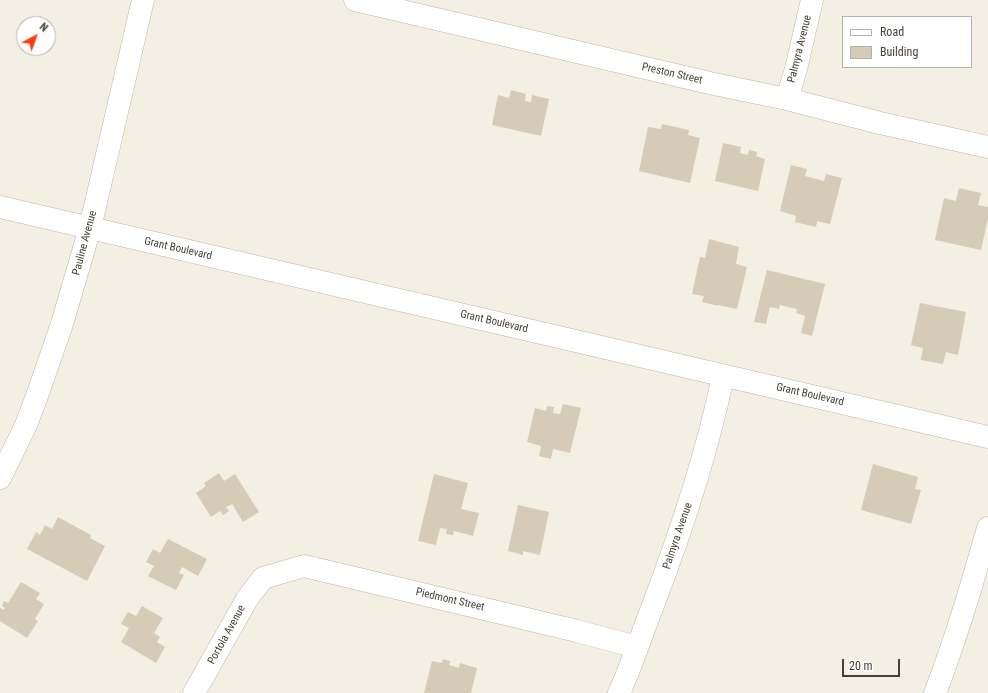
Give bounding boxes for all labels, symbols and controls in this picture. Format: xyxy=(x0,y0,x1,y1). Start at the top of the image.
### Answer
street label: Palmyra Avenue xyxy=(785,14,815,84)
north arrow xyxy=(16,16,56,56)
legend xyxy=(842,16,972,68)
text: N xyxy=(37,20,50,34)
text: Road xyxy=(880,25,904,39)
text: Building xyxy=(880,45,918,59)
street label: Preston Street xyxy=(640,61,704,87)
street label: Pauline Avenue xyxy=(70,209,100,277)
street label: Grant Boulevard xyxy=(143,235,213,263)
street label: Grant Boulevard xyxy=(459,308,529,336)
street label: Grant Boulevard xyxy=(775,381,845,409)
street label: Palmyra Avenue xyxy=(660,501,696,571)
street label: Piedmont Street xyxy=(414,586,486,614)
street label: Portola Avenue xyxy=(205,603,249,667)
scale bar xyxy=(844,651,902,677)
text: 20 m xyxy=(849,659,873,673)

